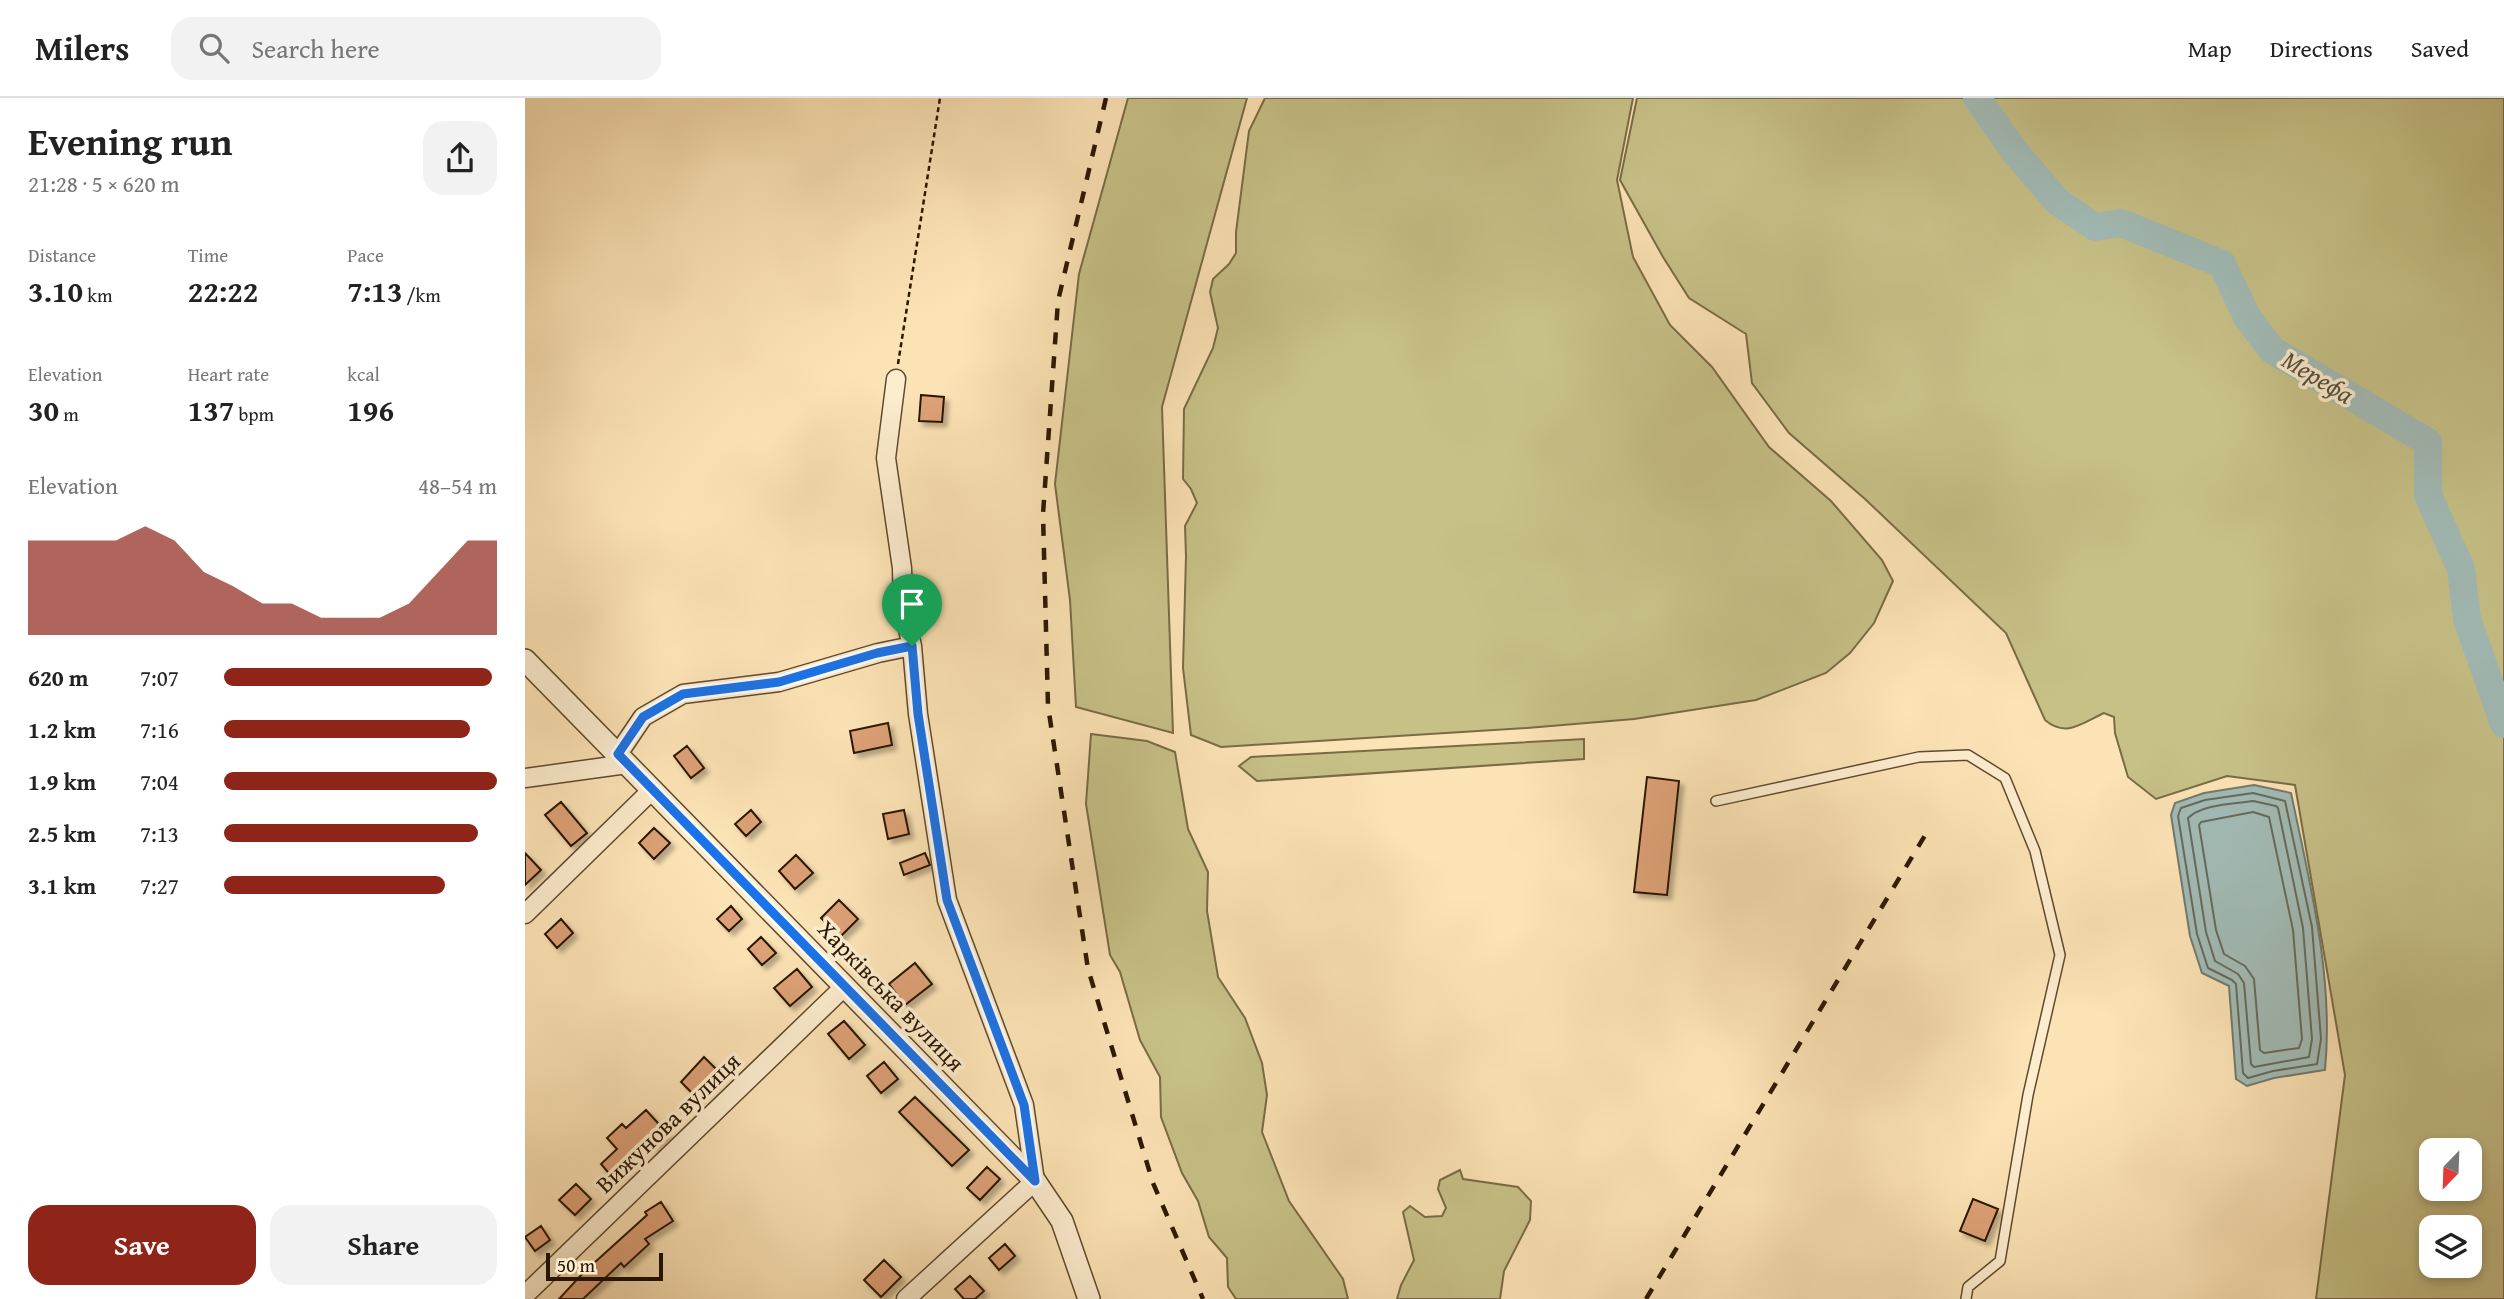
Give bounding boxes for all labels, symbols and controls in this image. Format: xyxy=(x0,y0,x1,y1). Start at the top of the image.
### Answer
search box xyxy=(171,17,661,80)
text: Milers xyxy=(35,24,129,72)
icon: search xyxy=(195,29,233,67)
text: Search here xyxy=(251,29,380,68)
text: Map xyxy=(2188,31,2232,66)
text: Directions xyxy=(2270,31,2373,66)
text: Saved xyxy=(2411,31,2469,66)
text: Evening run xyxy=(28,113,232,169)
button: share xyxy=(423,121,497,195)
text: 21:28 · 5 × 620 m xyxy=(28,167,180,200)
text: Distance xyxy=(28,241,96,269)
text: Time xyxy=(188,241,228,269)
text: Pace xyxy=(347,241,384,269)
text: 3.10 xyxy=(28,269,83,313)
text: 22:22 xyxy=(188,269,258,313)
text: 7:13 xyxy=(347,269,402,313)
text: km xyxy=(83,281,112,309)
text: /km xyxy=(402,281,441,309)
water label: Мерефа xyxy=(2275,340,2362,413)
text: Elevation xyxy=(28,360,102,388)
text: Heart rate xyxy=(188,360,269,388)
text: kcal xyxy=(347,360,380,388)
text: 30 xyxy=(28,388,59,432)
text: 137 xyxy=(188,388,234,432)
text: 196 xyxy=(347,388,394,432)
text: m xyxy=(59,400,79,428)
text: bpm xyxy=(234,400,274,428)
text: Elevation xyxy=(28,469,118,502)
text: 48–54 m xyxy=(418,469,497,502)
pin xyxy=(882,574,942,646)
icon: arrive xyxy=(893,585,931,623)
text: 620 m xyxy=(28,661,89,694)
text: 7:07 xyxy=(140,661,179,694)
text: 1.2 km xyxy=(28,713,96,746)
text: 7:16 xyxy=(140,713,179,746)
text: 1.9 km xyxy=(28,765,96,798)
text: 7:04 xyxy=(140,765,179,798)
text: 2.5 km xyxy=(28,817,96,850)
text: 7:13 xyxy=(140,817,179,850)
text: 3.1 km xyxy=(28,869,96,902)
text: 7:27 xyxy=(140,869,179,902)
street label: Харківська вулиця xyxy=(810,912,973,1079)
street label: Вижунова вулиця xyxy=(587,1044,748,1201)
north arrow xyxy=(2419,1138,2481,1200)
map controls xyxy=(2419,1138,2482,1278)
button: Save xyxy=(28,1205,256,1285)
button: Share xyxy=(270,1205,497,1285)
button: layers xyxy=(2419,1215,2482,1278)
scale bar xyxy=(546,1250,663,1282)
text: 50 m xyxy=(557,1251,595,1279)

